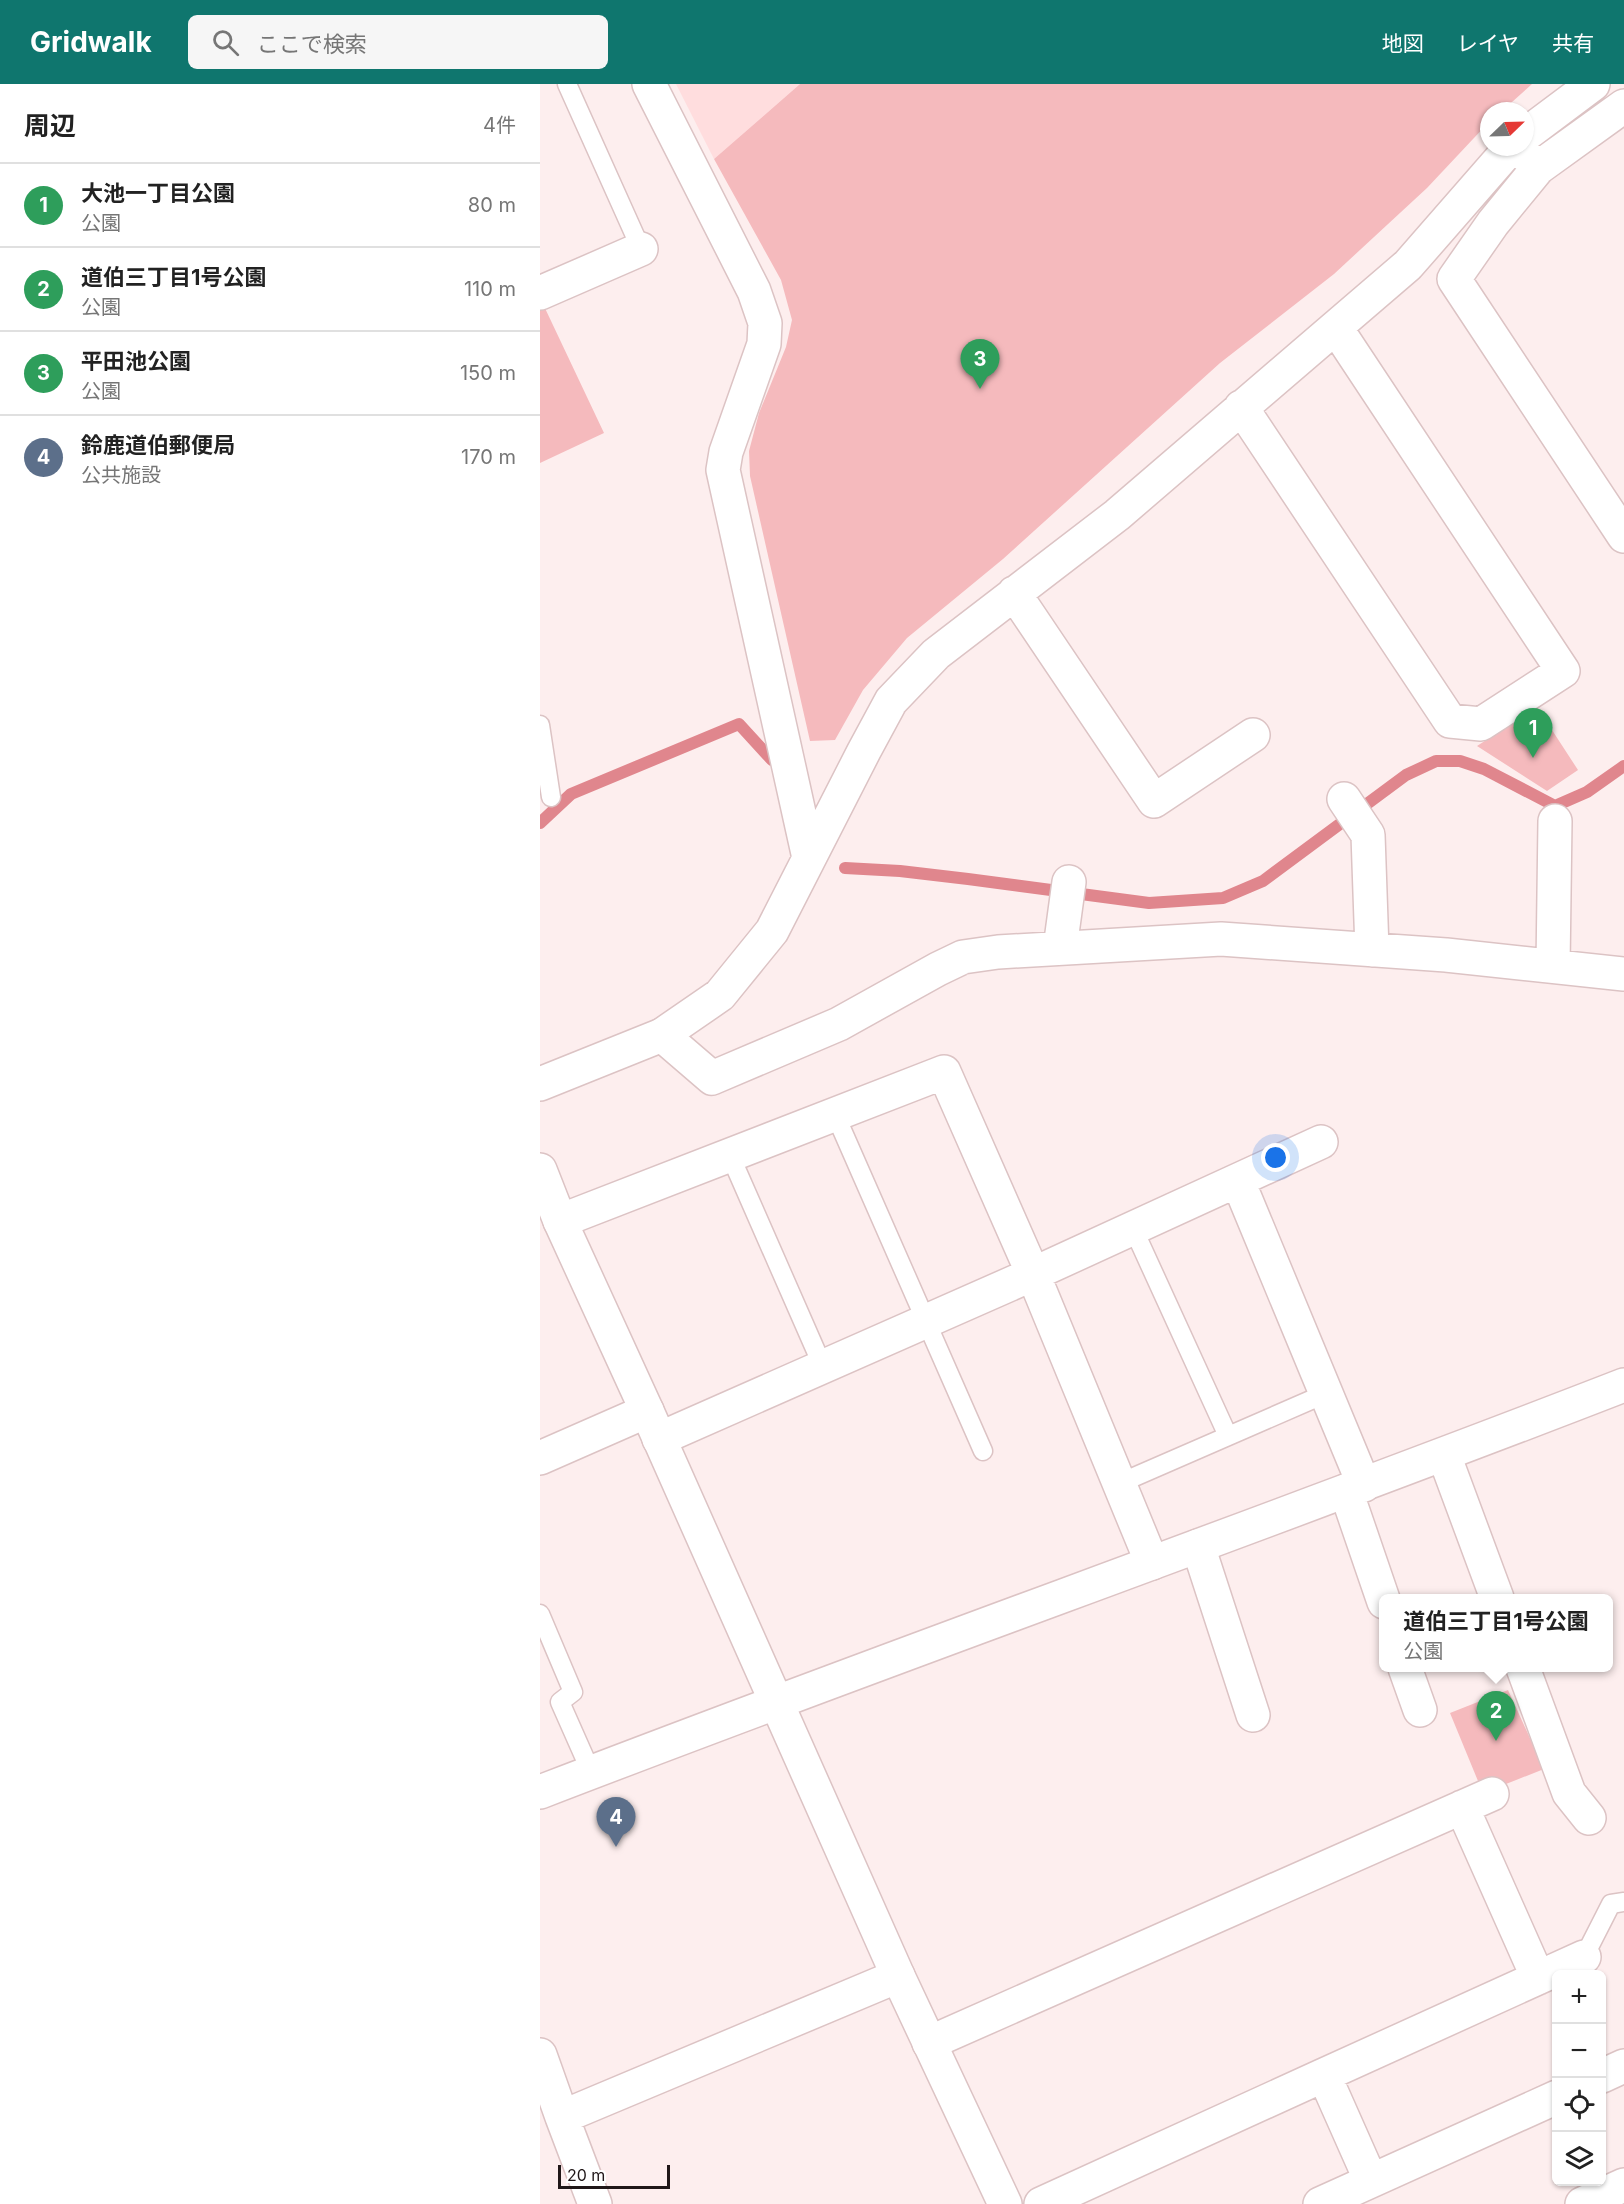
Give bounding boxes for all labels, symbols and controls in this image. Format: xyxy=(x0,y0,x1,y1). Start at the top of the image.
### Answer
search box xyxy=(188,15,608,69)
text: Gridwalk xyxy=(30,25,152,59)
icon: search xyxy=(209,26,242,59)
text: ここで検索 xyxy=(257,31,367,57)
text: 地図 xyxy=(1382,31,1424,56)
text: レイヤ xyxy=(1457,31,1519,56)
text: 共有 xyxy=(1552,31,1594,56)
north arrow xyxy=(1480,102,1534,156)
text: 周辺 xyxy=(24,110,76,141)
text: 4件 xyxy=(483,113,516,137)
text: 大池一丁目公園 xyxy=(81,180,235,206)
text: 1 xyxy=(39,193,48,217)
text: 80 m xyxy=(468,193,516,217)
text: 公園 xyxy=(81,211,121,235)
text: 道伯三丁目1号公園 xyxy=(81,264,267,290)
text: 2 xyxy=(37,277,50,301)
text: 110 m xyxy=(464,277,516,301)
text: 公園 xyxy=(81,295,121,319)
pin: 3 xyxy=(960,340,1000,389)
text: 平田池公園 xyxy=(81,348,191,374)
text: 3 xyxy=(37,361,50,385)
text: 150 m xyxy=(460,361,516,385)
text: 公園 xyxy=(81,379,121,403)
text: 鈴鹿道伯郵便局 xyxy=(81,432,235,458)
text: 4 xyxy=(37,445,50,469)
text: 170 m xyxy=(461,445,516,469)
text: 公共施設 xyxy=(81,463,161,487)
pin: 1 xyxy=(1514,708,1552,758)
your location xyxy=(1261,1143,1290,1172)
popup xyxy=(1379,1594,1613,1672)
text: 道伯三丁目1号公園 xyxy=(1403,1608,1589,1634)
text: 公園 xyxy=(1403,1639,1443,1663)
pin: 2 xyxy=(1476,1692,1516,1741)
pin: 4 xyxy=(596,1798,636,1847)
map controls xyxy=(1552,1970,1606,2186)
button: + xyxy=(1552,1970,1606,2024)
button: − xyxy=(1552,2024,1606,2078)
button: locate xyxy=(1552,2078,1606,2132)
button: layers xyxy=(1552,2132,1606,2186)
scale bar xyxy=(558,2162,670,2190)
text: 20 m xyxy=(567,2165,605,2185)

